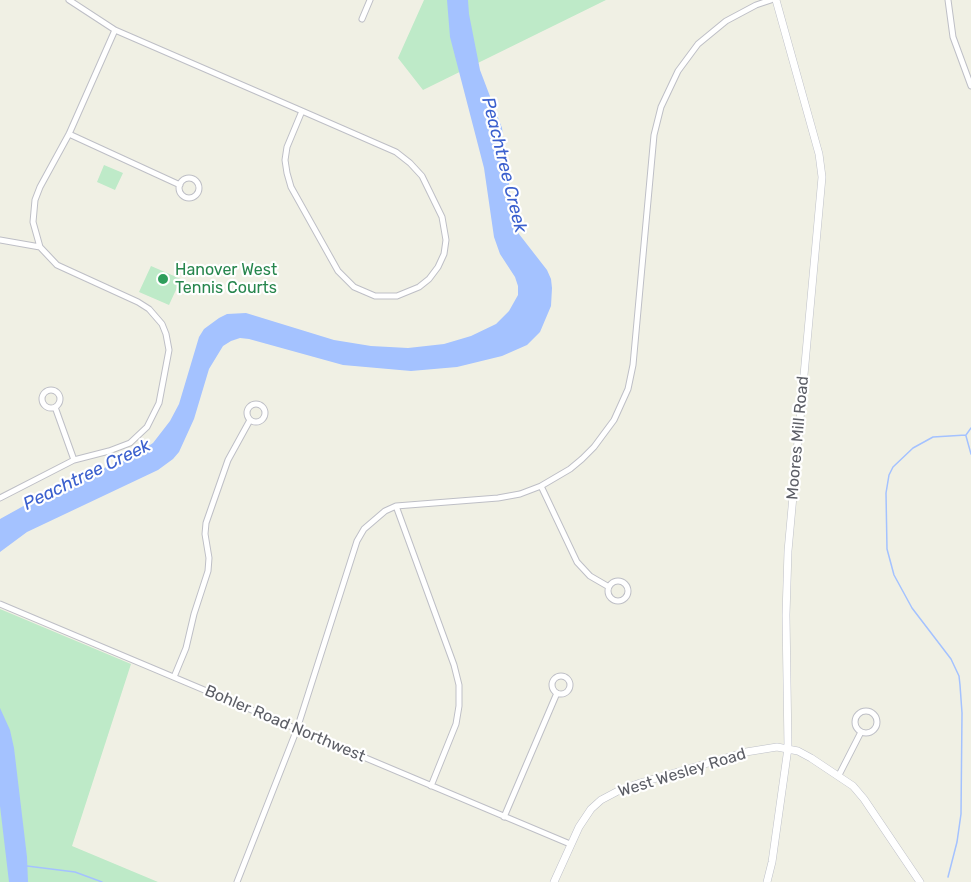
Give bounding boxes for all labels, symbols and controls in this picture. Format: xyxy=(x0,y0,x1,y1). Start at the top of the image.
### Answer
water label: Peachtree Creek xyxy=(477,95,531,235)
place label: Hanover West Tennis Courts xyxy=(175,260,277,298)
marker: Hanover West Tennis Courts xyxy=(156,272,170,286)
street label: Moores Mill Road xyxy=(783,375,813,501)
water label: Peachtree Creek xyxy=(20,435,154,515)
street label: Bohler Road Northwest xyxy=(202,681,368,767)
street label: West Wesley Road xyxy=(616,744,748,802)

